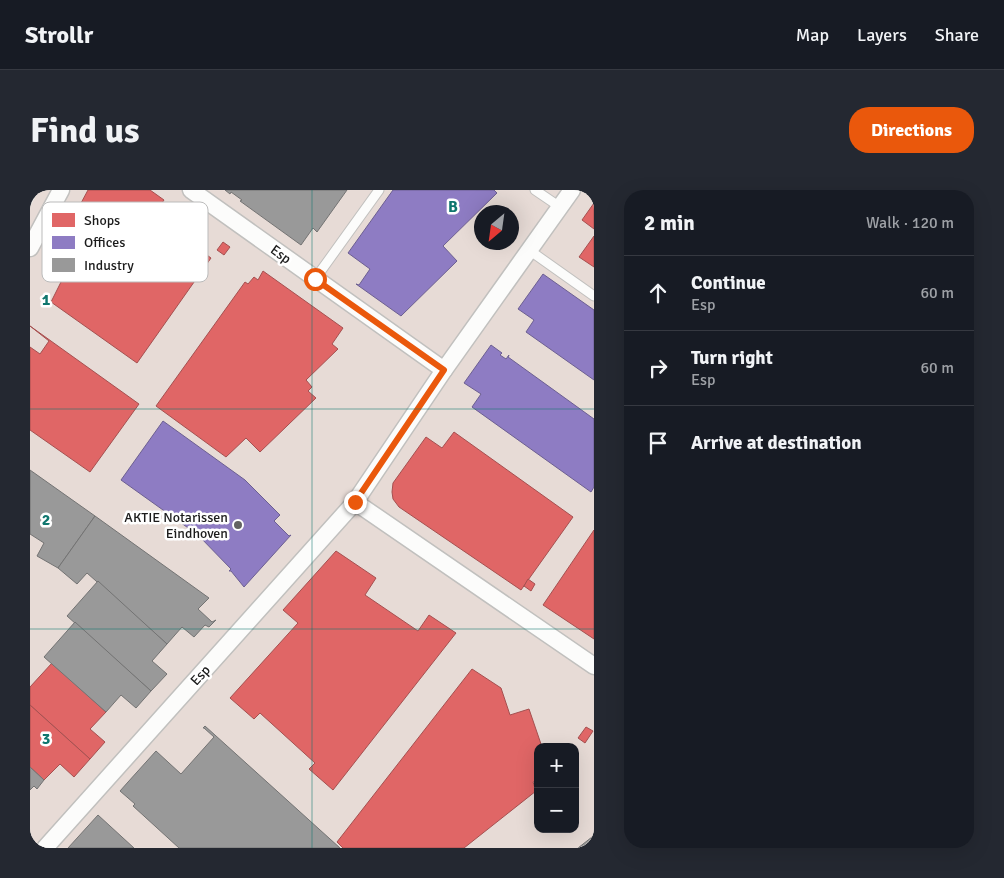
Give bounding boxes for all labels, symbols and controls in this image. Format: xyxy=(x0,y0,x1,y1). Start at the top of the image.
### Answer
text: Strollr xyxy=(25,20,93,50)
text: Map xyxy=(796,24,829,46)
text: Layers xyxy=(857,24,907,46)
text: Share xyxy=(935,24,979,46)
button: Directions xyxy=(849,107,974,153)
text: Find us xyxy=(30,109,140,152)
text: B xyxy=(448,197,458,217)
legend xyxy=(42,202,208,282)
north arrow xyxy=(474,205,519,250)
text: 2 min xyxy=(644,210,695,236)
text: Shops xyxy=(84,212,120,229)
text: Walk · 120 m xyxy=(866,213,954,233)
text: Offices xyxy=(84,234,125,251)
street label: Esp xyxy=(267,241,294,268)
text: Industry xyxy=(84,257,134,274)
route start xyxy=(304,268,327,291)
text: Continue xyxy=(691,271,766,295)
icon: ahead xyxy=(644,279,672,307)
text: 60 m xyxy=(920,283,954,303)
text: 1 xyxy=(42,290,51,310)
text: Esp xyxy=(691,295,716,315)
text: Turn right xyxy=(691,346,773,370)
icon: right xyxy=(644,354,672,382)
text: 60 m xyxy=(920,358,954,378)
text: Esp xyxy=(691,370,716,390)
icon: arrive xyxy=(644,429,672,457)
text: Arrive at destination xyxy=(691,431,862,455)
route end xyxy=(344,491,367,514)
place label: AKTIE Notarissen Eindhoven xyxy=(124,509,228,542)
text: 2 xyxy=(42,510,50,530)
marker: AKTIE Notarissen Eindhoven xyxy=(232,519,244,531)
street label: Esp xyxy=(187,662,214,689)
text: 3 xyxy=(42,729,50,749)
map controls xyxy=(534,743,579,833)
button: + xyxy=(534,743,579,788)
button: − xyxy=(534,788,579,833)

